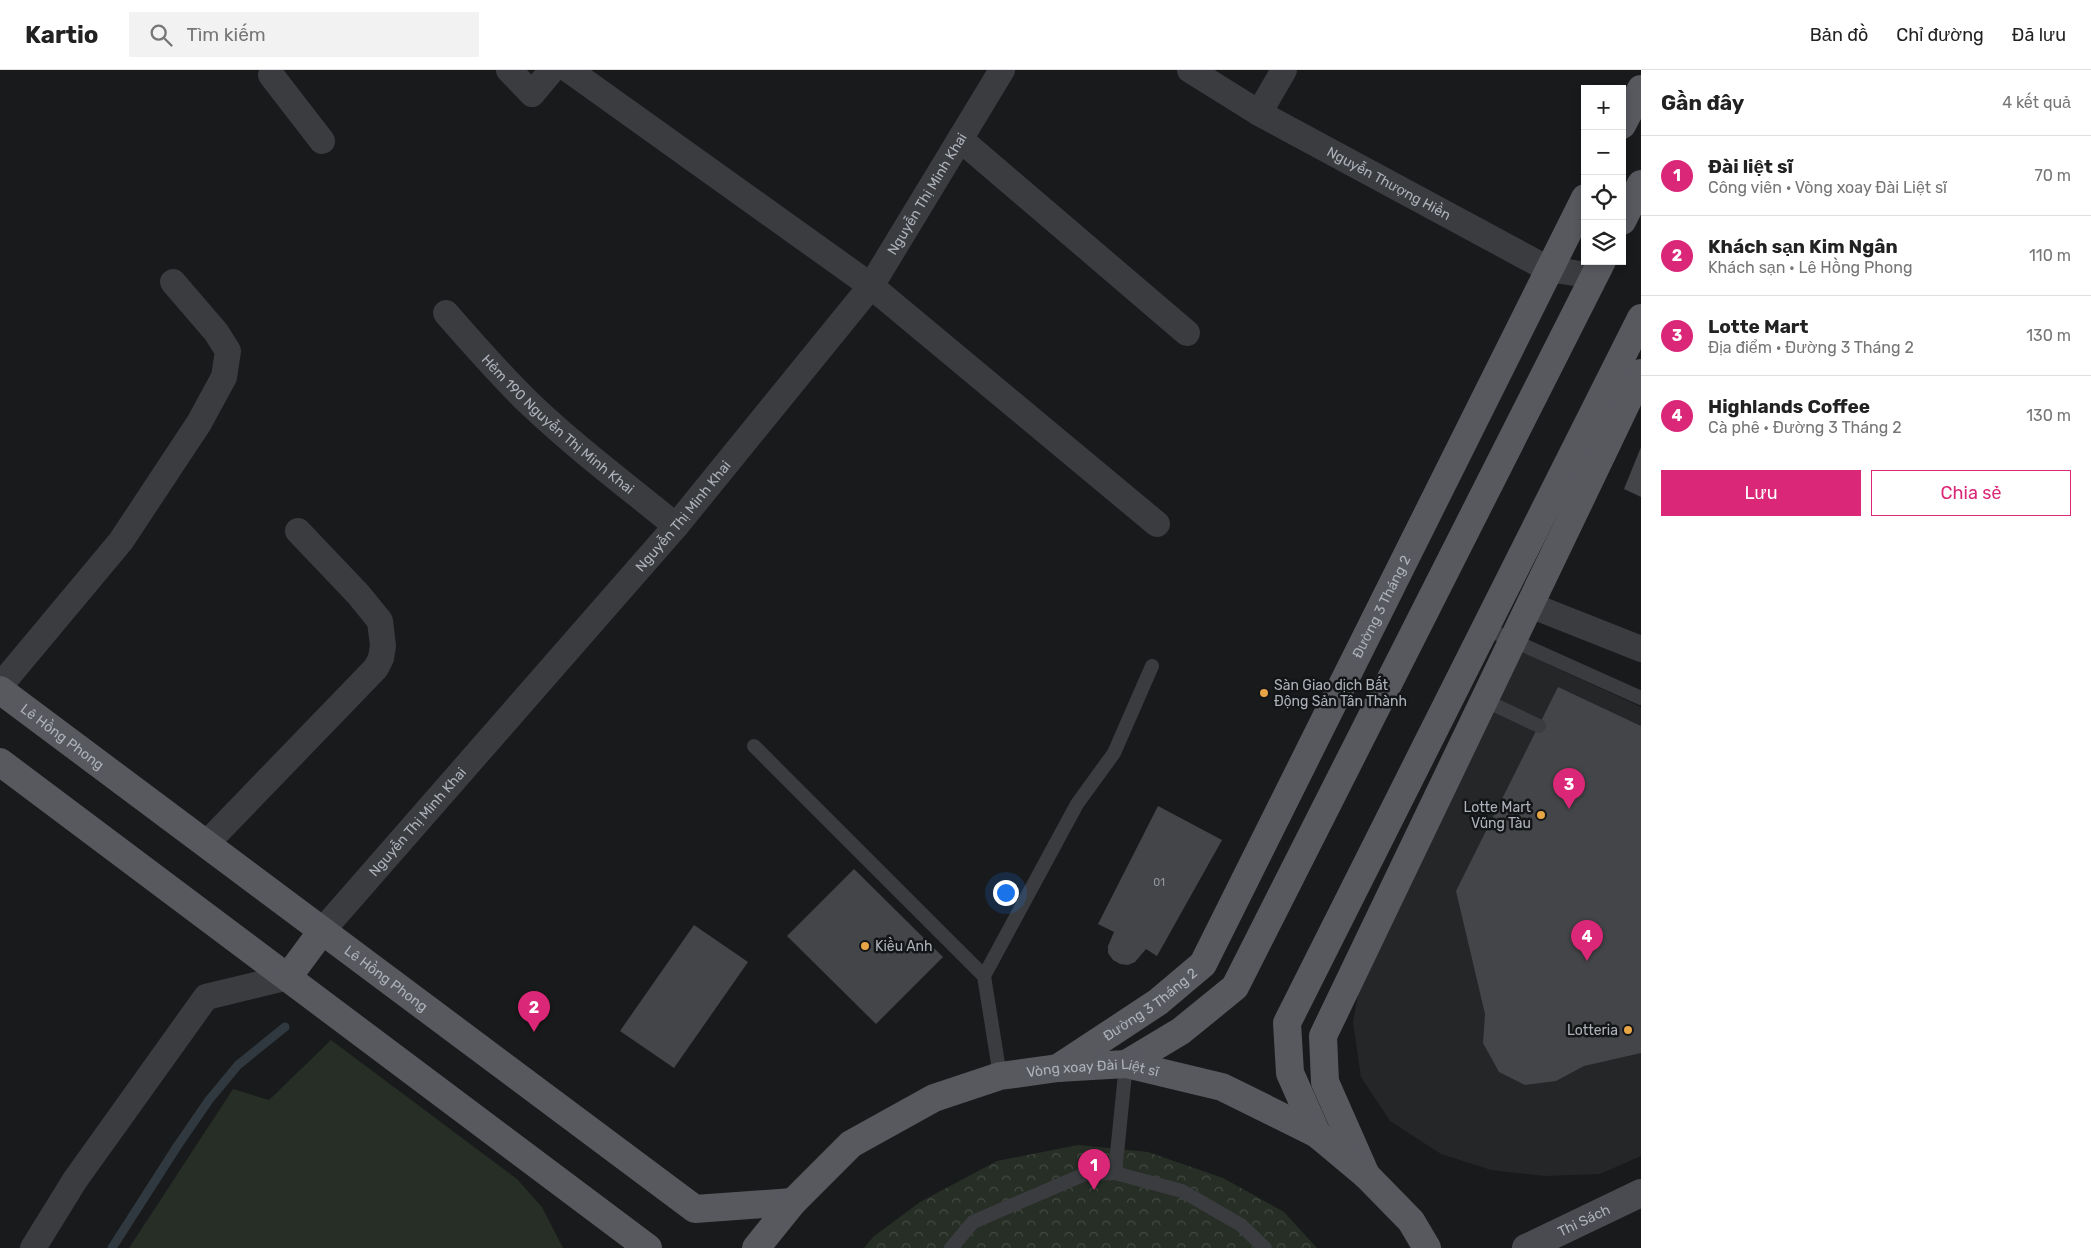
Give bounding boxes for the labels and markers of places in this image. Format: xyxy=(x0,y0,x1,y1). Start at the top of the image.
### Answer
place label: Sàn Giao dịch Bất Động Sản Tân Thành xyxy=(1274,676,1407,710)
marker: Sàn Giao dịch Bất Động Sản Tân Thành xyxy=(1258,687,1270,699)
pin: 3 xyxy=(1553,768,1585,809)
place label: Lotte Mart Vũng Tàu xyxy=(1463,799,1532,832)
marker: Lotte Mart Vũng Tàu xyxy=(1535,809,1547,821)
pin: 4 xyxy=(1571,920,1603,961)
place label: Kiều Anh xyxy=(875,937,933,955)
marker: Kiều Anh xyxy=(859,940,871,952)
pin: 2 xyxy=(518,991,550,1032)
place label: Lotteria xyxy=(1567,1022,1618,1039)
marker: Lotteria xyxy=(1622,1024,1634,1036)
pin: 1 xyxy=(1078,1149,1110,1190)

